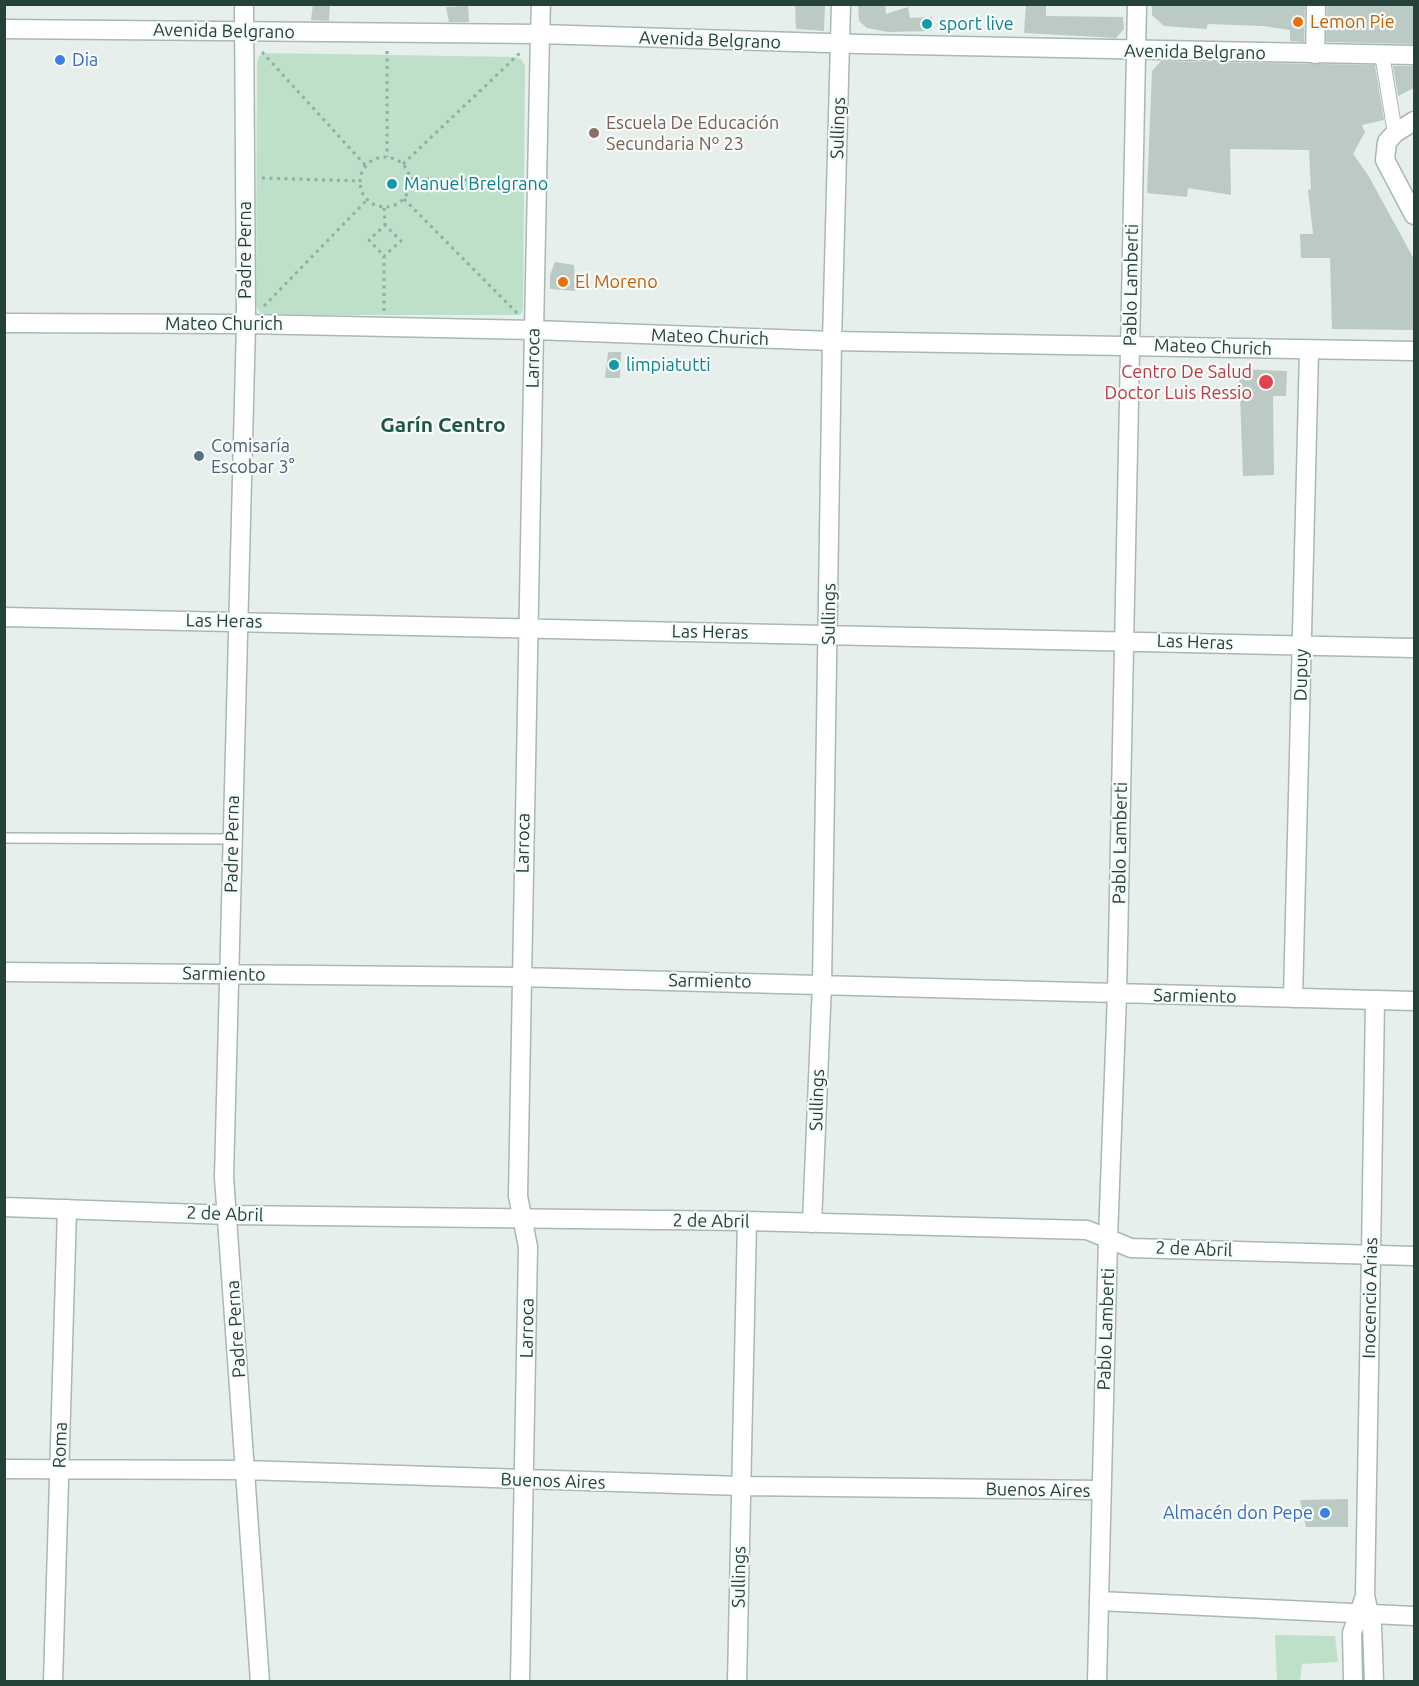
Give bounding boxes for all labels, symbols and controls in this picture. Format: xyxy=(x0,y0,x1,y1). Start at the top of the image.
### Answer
place label: Lemon Pie xyxy=(1310,11,1395,33)
place label: sport live xyxy=(939,13,1014,35)
marker: Lemon Pie xyxy=(1291,15,1305,29)
marker: sport live xyxy=(920,17,934,31)
street label: Avenida Belgrano xyxy=(153,19,295,43)
street label: Avenida Belgrano xyxy=(639,27,781,53)
street label: Avenida Belgrano xyxy=(1124,40,1266,64)
place label: Dia xyxy=(72,49,98,71)
marker: Dia xyxy=(53,53,67,67)
street label: Sullings xyxy=(826,97,850,159)
place label: Escuela De Educación Secundaria Nº 23 xyxy=(606,112,779,154)
marker: Escuela De Educación Secundaria Nº 23 xyxy=(587,126,601,140)
place label: Manuel Brelgrano xyxy=(404,173,548,195)
marker: Manuel Brelgrano xyxy=(385,177,399,191)
street label: Padre Perna xyxy=(234,201,256,299)
street label: Pablo Lamberti xyxy=(1119,224,1143,346)
place label: El Moreno xyxy=(575,271,658,293)
marker: El Moreno xyxy=(556,275,570,289)
street label: Mateo Churich xyxy=(165,313,283,335)
street label: Mateo Churich xyxy=(651,324,769,350)
street label: Larroca xyxy=(522,328,544,388)
street label: Mateo Churich xyxy=(1154,334,1272,360)
place label: limpiatutti xyxy=(626,354,711,376)
marker: limpiatutti xyxy=(607,358,621,372)
place label: Centro De Salud Doctor Luis Ressio xyxy=(1104,361,1252,404)
marker: Centro De Salud Doctor Luis Ressio xyxy=(1257,373,1275,391)
district label: Garín Centro xyxy=(380,412,506,438)
place label: Comisaría Escobar 3° xyxy=(211,435,294,478)
marker: Comisaría Escobar 3° xyxy=(192,449,206,463)
street label: Sullings xyxy=(818,583,840,645)
street label: Las Heras xyxy=(185,610,263,632)
street label: Las Heras xyxy=(671,621,749,643)
street label: Las Heras xyxy=(1156,630,1234,654)
street label: Dupuy xyxy=(1290,649,1312,701)
street label: Pablo Lamberti xyxy=(1108,782,1132,904)
street label: Padre Perna xyxy=(220,795,244,893)
street label: Larroca xyxy=(512,813,534,873)
street label: Sarmiento xyxy=(182,962,266,986)
street label: Sarmiento xyxy=(668,969,752,993)
street label: Sarmiento xyxy=(1153,984,1237,1008)
street label: Sullings xyxy=(805,1069,829,1131)
street label: 2 de Abril xyxy=(186,1202,264,1226)
street label: 2 de Abril xyxy=(672,1210,750,1232)
street label: 2 de Abril xyxy=(1155,1237,1233,1261)
street label: Inocencio Arias xyxy=(1358,1237,1382,1359)
street label: Pablo Lamberti xyxy=(1093,1267,1119,1391)
street label: Padre Perna xyxy=(222,1279,250,1379)
street label: Larroca xyxy=(516,1298,538,1358)
street label: Roma xyxy=(48,1421,72,1469)
street label: Buenos Aires xyxy=(500,1468,606,1494)
street label: Buenos Aires xyxy=(985,1478,1091,1502)
place label: Almacén don Pepe xyxy=(1163,1502,1313,1524)
marker: Almacén don Pepe xyxy=(1318,1506,1332,1520)
street label: Sullings xyxy=(728,1546,750,1608)

